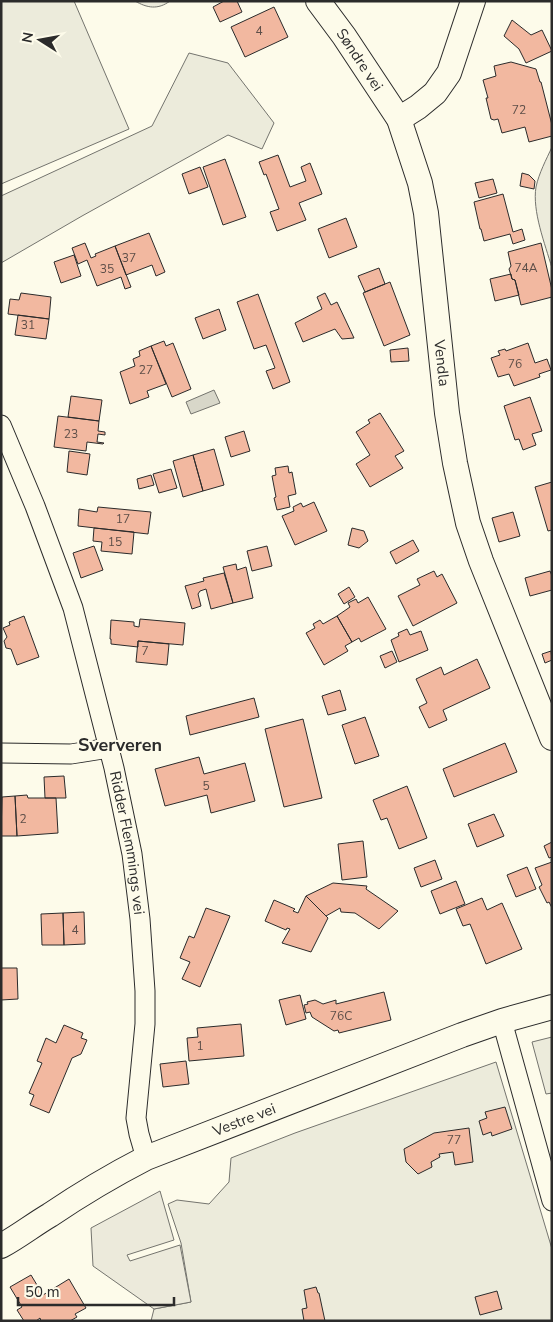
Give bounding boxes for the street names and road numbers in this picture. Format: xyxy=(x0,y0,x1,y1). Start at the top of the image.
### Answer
street label: Søndre vei xyxy=(332,24,388,95)
street label: Vendla xyxy=(429,338,454,388)
street label: Ridder Flemmings vei xyxy=(105,769,149,916)
street label: Vestre vei xyxy=(209,1098,279,1141)

